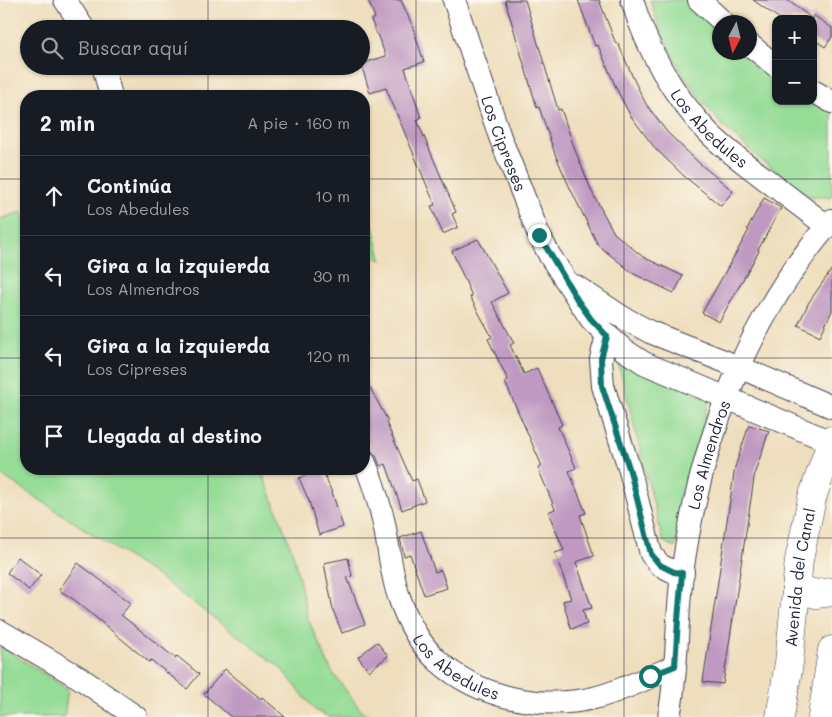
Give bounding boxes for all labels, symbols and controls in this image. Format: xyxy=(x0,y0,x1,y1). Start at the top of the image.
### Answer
north arrow xyxy=(712,15,757,60)
map controls xyxy=(772,15,817,105)
button: + xyxy=(772,15,817,60)
search box xyxy=(20,20,370,75)
icon: search xyxy=(38,34,66,62)
text: Buscar aquí xyxy=(78,35,188,60)
button: − xyxy=(772,60,817,105)
street label: Los Abedules xyxy=(667,84,752,172)
street label: Los Cipreses xyxy=(477,93,532,194)
text: 2 min xyxy=(40,109,95,136)
text: A pie · 160 m xyxy=(247,112,350,133)
text: Continúa xyxy=(87,173,172,198)
icon: ahead xyxy=(40,182,68,210)
text: 10 m xyxy=(315,185,350,206)
text: Los Abedules xyxy=(87,198,190,219)
route end xyxy=(528,224,551,247)
text: Gira a la izquierda xyxy=(87,253,270,278)
icon: left xyxy=(40,262,68,290)
text: 30 m xyxy=(313,265,350,286)
text: Los Almendros xyxy=(87,278,200,299)
text: Gira a la izquierda xyxy=(87,333,270,358)
icon: left xyxy=(40,342,68,370)
text: 120 m xyxy=(306,345,350,366)
text: Los Cipreses xyxy=(87,358,187,379)
street label: Los Almendros xyxy=(683,397,735,511)
icon: arrive xyxy=(40,422,68,450)
text: Llegada al destino xyxy=(87,423,262,448)
street label: Avenida del Canal xyxy=(780,506,820,648)
street label: Los Abedules xyxy=(409,630,502,704)
route start xyxy=(639,665,662,688)

